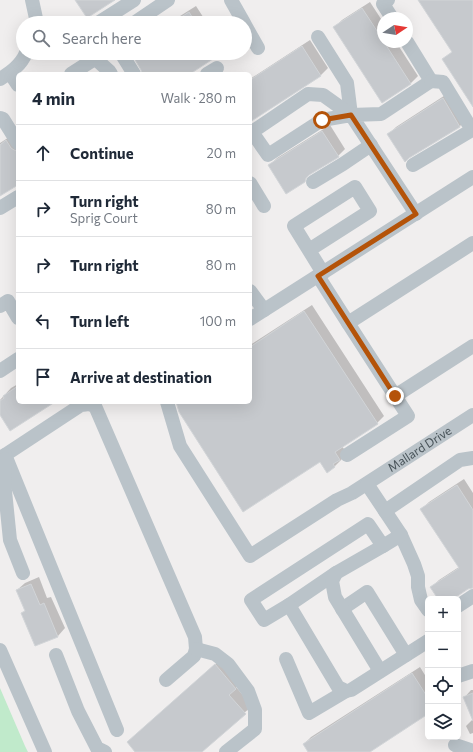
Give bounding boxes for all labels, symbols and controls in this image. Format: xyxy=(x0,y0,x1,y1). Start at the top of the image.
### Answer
north arrow xyxy=(377,12,413,48)
search box xyxy=(16,16,252,60)
icon: search xyxy=(30,27,52,49)
text: Search here xyxy=(62,29,141,47)
text: 4 min xyxy=(32,88,75,109)
text: Walk · 280 m xyxy=(161,90,236,106)
route start xyxy=(313,111,331,129)
icon: ahead xyxy=(32,142,54,164)
text: Continue xyxy=(70,144,134,162)
text: 20 m xyxy=(207,145,236,161)
text: Turn right xyxy=(70,192,139,210)
icon: right xyxy=(32,198,54,220)
text: 80 m xyxy=(206,201,236,217)
text: Sprig Court xyxy=(70,210,138,226)
icon: right xyxy=(32,254,54,276)
text: Turn right xyxy=(70,256,139,274)
text: 80 m xyxy=(206,257,236,273)
icon: left xyxy=(32,310,54,332)
text: Turn left xyxy=(70,312,129,330)
text: 100 m xyxy=(200,313,236,329)
icon: arrive xyxy=(32,366,54,388)
text: Arrive at destination xyxy=(70,368,212,386)
route end xyxy=(386,387,404,405)
street label: Mallard Drive xyxy=(385,423,454,474)
map controls xyxy=(425,596,461,740)
button: + xyxy=(425,596,461,632)
button: − xyxy=(425,632,461,668)
button: locate xyxy=(425,668,461,704)
button: layers xyxy=(425,704,461,740)

